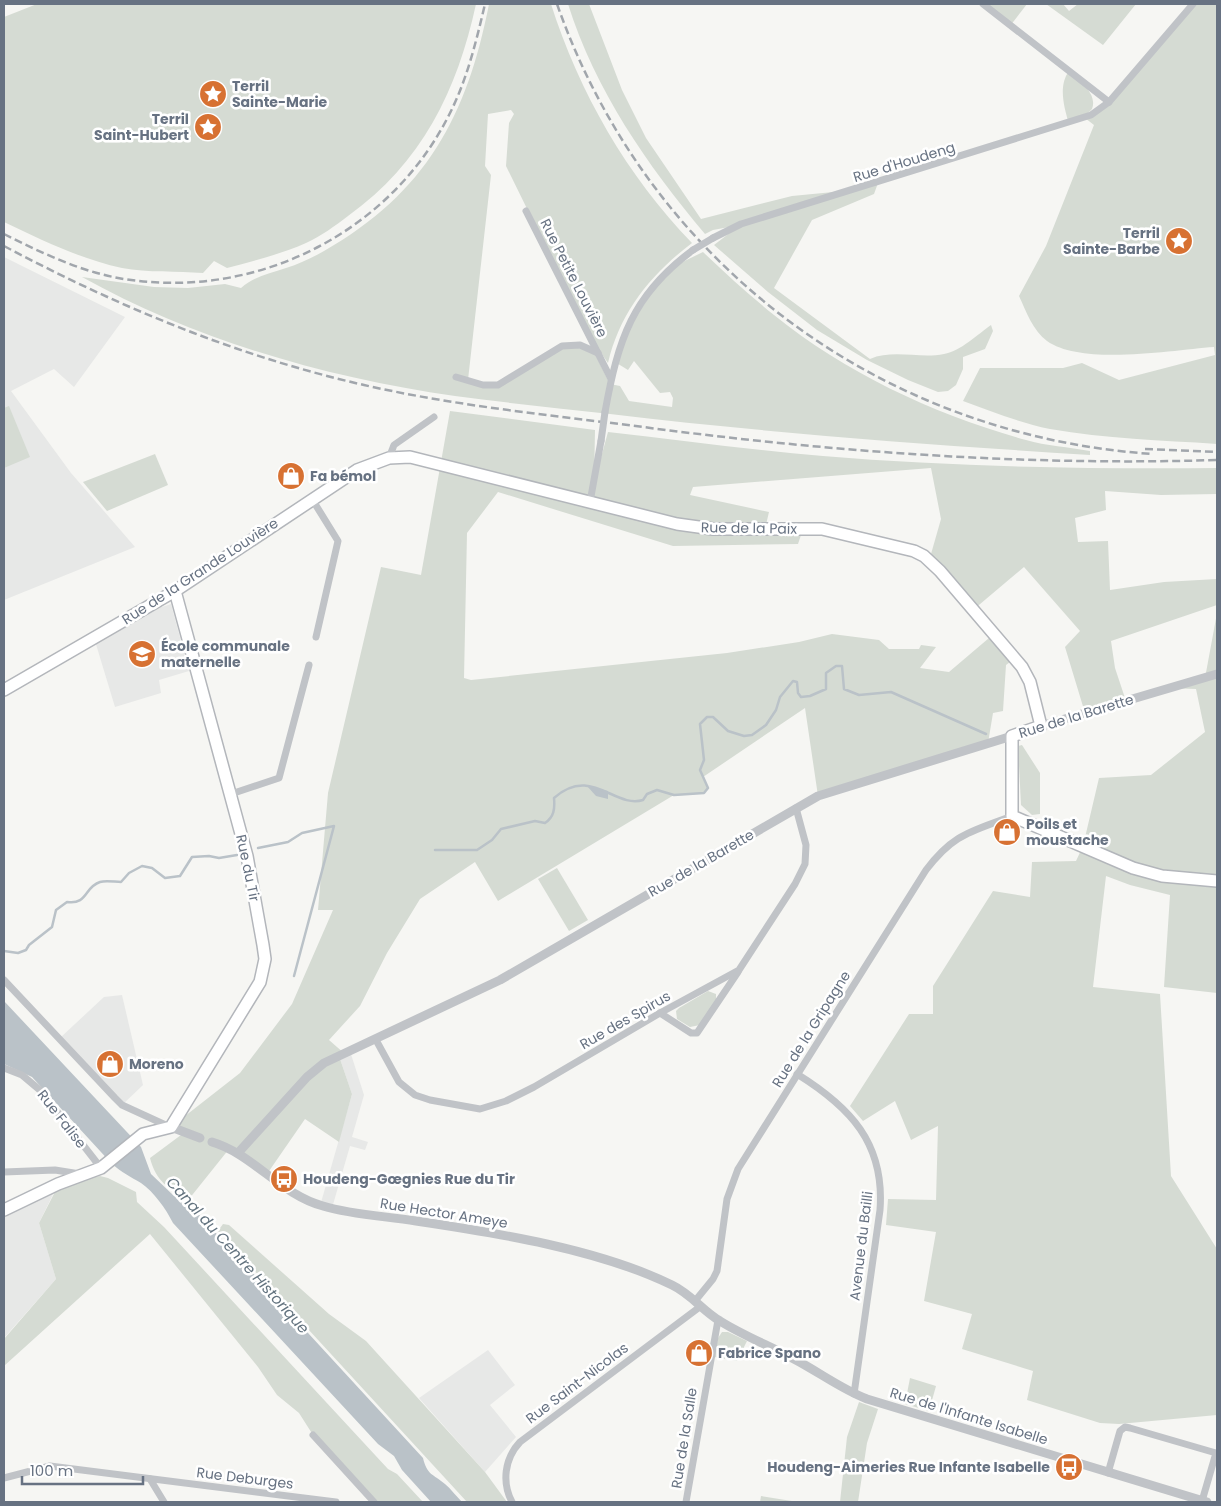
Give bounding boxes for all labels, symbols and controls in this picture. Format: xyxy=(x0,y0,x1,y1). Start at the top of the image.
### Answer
place label: Terril Sainte-Marie xyxy=(232,76,328,112)
place icon: Terril Sainte-Marie xyxy=(198,79,228,109)
place label: Terril Saint-Hubert xyxy=(94,109,189,145)
place icon: Terril Saint-Hubert xyxy=(193,112,223,142)
street label: Rue d'Houdeng xyxy=(851,137,957,187)
street label: Rue Petite Louvière xyxy=(535,215,613,341)
place label: Terril Sainte-Barbe xyxy=(1063,223,1160,259)
place icon: Terril Sainte-Barbe xyxy=(1164,226,1194,256)
shop icon: Fa bémol xyxy=(276,461,306,491)
place label: Fa bémol xyxy=(310,466,376,486)
street label: Rue de la Grande Louvière xyxy=(118,513,282,629)
street label: Rue de la Paix xyxy=(701,517,798,539)
place label: École communale maternelle xyxy=(161,636,290,672)
school or university icon: École communale maternelle xyxy=(127,639,157,669)
street label: Rue de la Barette xyxy=(1016,689,1136,743)
place label: Poils et moustache xyxy=(1026,814,1109,850)
shop icon: Poils et moustache xyxy=(992,817,1022,847)
street label: Rue de la Barette xyxy=(644,824,758,901)
street label: Rue du Tir xyxy=(231,833,265,903)
street label: Rue de la Gripagne xyxy=(767,967,855,1091)
street label: Rue des Spirus xyxy=(576,986,674,1054)
shop icon: Moreno xyxy=(95,1049,125,1079)
place label: Moreno xyxy=(129,1054,184,1074)
street label: Rue Falise xyxy=(33,1086,91,1153)
bus stop icon: Houdeng-Gœgnies Rue du Tir xyxy=(269,1164,299,1194)
place label: Houdeng-Gœgnies Rue du Tir xyxy=(303,1169,515,1189)
water label: Canal du Centre Historique xyxy=(162,1172,314,1338)
street label: Avenue du Bailli xyxy=(844,1190,878,1302)
street label: Rue Hector Ameye xyxy=(379,1193,510,1233)
street label: Rue Saint-Nicolas xyxy=(522,1338,632,1428)
shop icon: Fabrice Spano xyxy=(684,1338,714,1368)
place label: Fabrice Spano xyxy=(718,1343,821,1363)
street label: Rue de l'Infante Isabelle xyxy=(888,1382,1051,1450)
street label: Rue de la Salle xyxy=(666,1386,702,1490)
bus stop icon: Houdeng-Aimeries Rue Infante Isabelle xyxy=(1054,1452,1084,1482)
scale bar xyxy=(22,1454,144,1486)
place label: Houdeng-Aimeries Rue Infante Isabelle xyxy=(767,1457,1050,1477)
text: 100 m xyxy=(30,1460,73,1481)
street label: Rue Deburges xyxy=(195,1462,295,1494)

